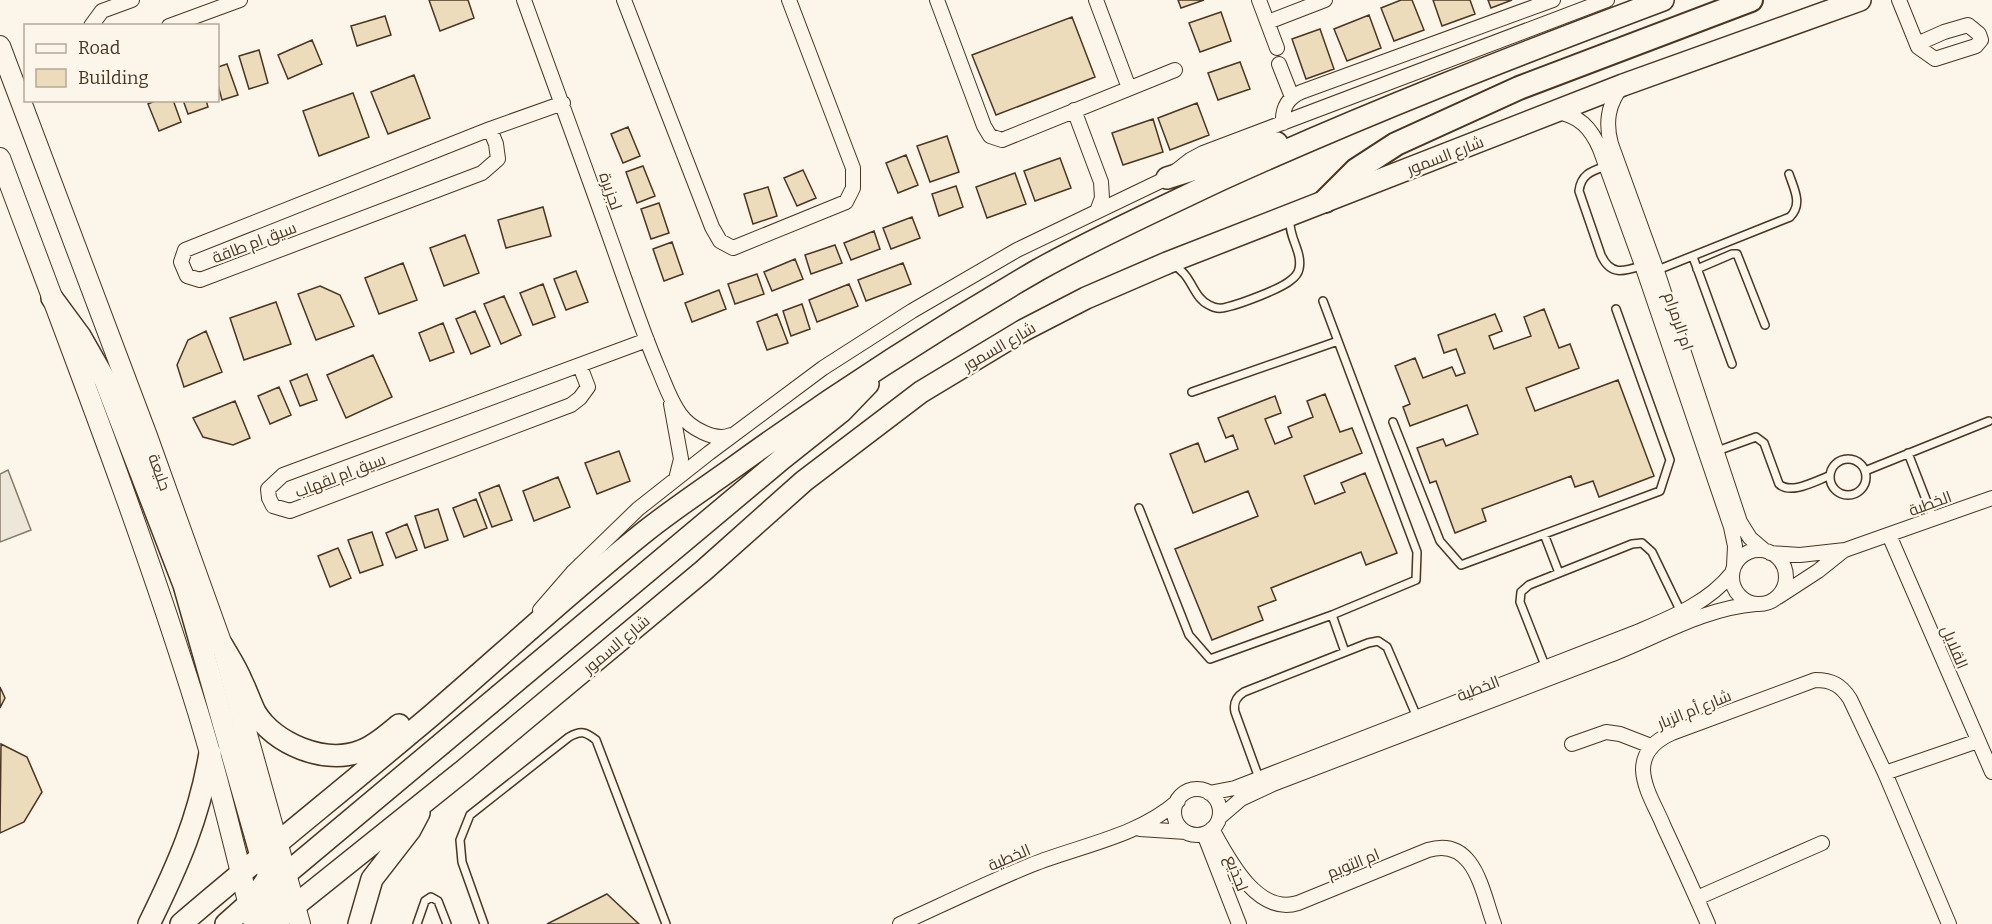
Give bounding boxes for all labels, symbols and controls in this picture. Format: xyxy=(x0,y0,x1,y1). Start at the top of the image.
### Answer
legend xyxy=(24,24,219,102)
text: Road xyxy=(78,37,121,59)
text: Building xyxy=(78,67,149,89)
street label: شارع السمور xyxy=(1403,132,1487,181)
street label: لجزيرة xyxy=(595,170,626,212)
street label: سيق ام طاقة xyxy=(209,218,300,269)
street label: ام الرمرام xyxy=(1658,290,1697,353)
street label: شارع السمور xyxy=(959,318,1040,377)
street label: سيق ام لقهاب xyxy=(292,449,389,503)
street label: جليعة xyxy=(144,451,175,493)
street label: الخطية xyxy=(1906,487,1954,520)
street label: شارع السمور xyxy=(578,611,655,680)
street label: القلايل xyxy=(1936,623,1972,672)
street label: الخطية xyxy=(1454,672,1502,705)
street label: شارع أم الزبار xyxy=(1653,686,1735,735)
street label: الخطية xyxy=(985,840,1033,875)
street label: ام التويم xyxy=(1324,844,1383,884)
street label: لجذيع xyxy=(1219,853,1252,895)

